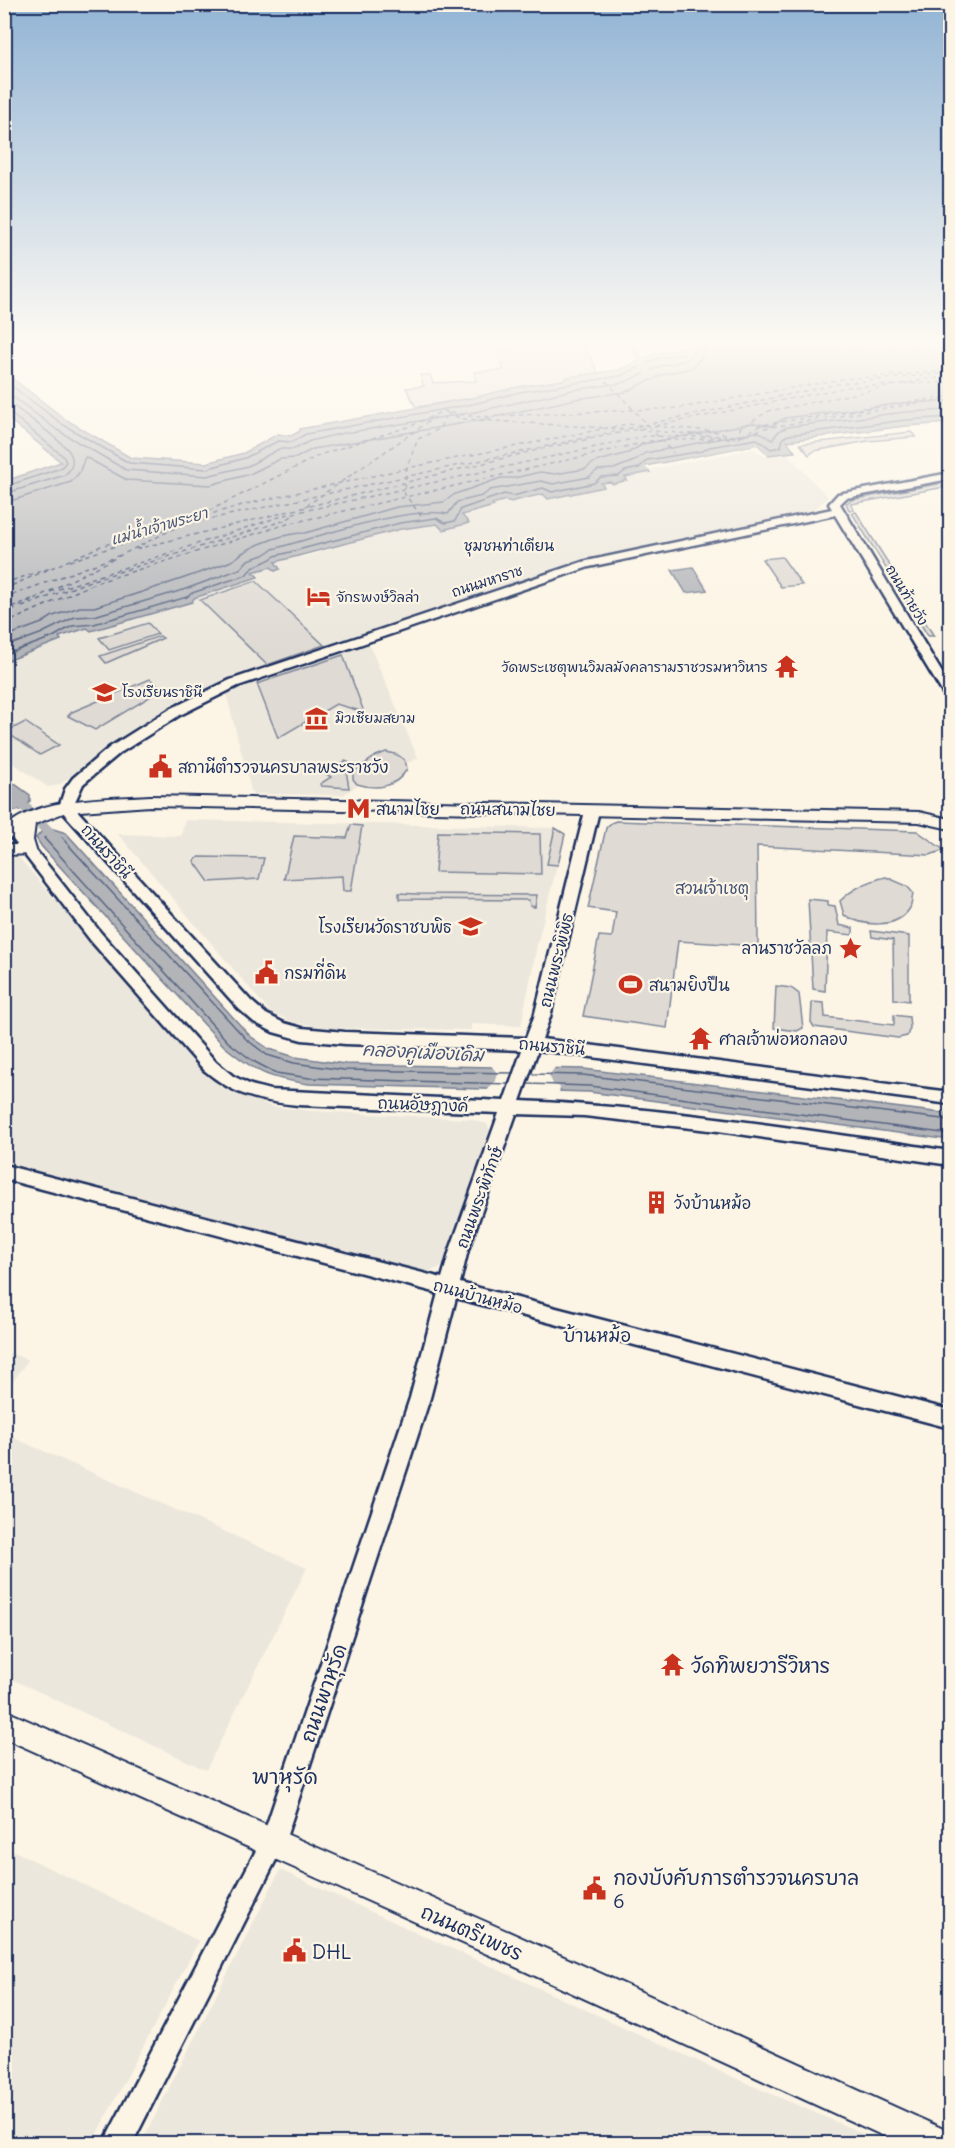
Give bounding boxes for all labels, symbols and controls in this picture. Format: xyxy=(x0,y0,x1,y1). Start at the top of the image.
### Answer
water label: แม่น้ำเจ้าพระยา xyxy=(107,499,211,549)
district label: ชุมชนท่าเตียน xyxy=(464,536,554,557)
street label: ถนนมหาราช xyxy=(449,561,525,601)
street label: ถนนท้ายวัง xyxy=(882,561,932,629)
hotel icon: จักรพงษ์วิลล่า xyxy=(305,584,331,610)
place label: จักรพงษ์วิลล่า xyxy=(336,588,419,606)
temple icon: วัดพระเชตุพนวิมลมังคลารามราชวรมหาวิหาร xyxy=(773,654,799,680)
place label: วัดพระเชตุพนวิมลมังคลารามราชวรมหาวิหาร xyxy=(502,658,768,677)
school or university icon: โรงเรียนราชินี xyxy=(91,679,117,705)
place label: โรงเรียนราชินี xyxy=(122,683,203,701)
museum icon: มิวเซียมสยาม xyxy=(304,705,330,731)
place label: มิวเซียมสยาม xyxy=(335,709,415,727)
public building icon: สถานีตำรวจนครบาลพระราชวัง xyxy=(147,754,173,780)
place label: สถานีตำรวจนครบาลพระราชวัง xyxy=(178,757,388,777)
metro station icon: สนามไชย xyxy=(345,796,371,822)
street label: ถนนสนามไชย xyxy=(460,797,556,820)
place label: สนามไชย xyxy=(376,798,440,819)
street label: ถนนราชินี xyxy=(77,820,137,883)
park label: สวนเจ้าเชตุ xyxy=(675,878,749,901)
street label: ถนนพระพิพิธ xyxy=(535,911,577,1009)
school or university icon: โรงเรียนวัดราชบพิธ xyxy=(457,914,483,940)
place label: โรงเรียนวัดราชบพิธ xyxy=(319,916,452,937)
place icon: ลานราชวัลลภ xyxy=(837,935,863,961)
place label: ลานราชวัลลภ xyxy=(742,938,832,958)
place label: กรมที่ดิน xyxy=(284,958,346,983)
public building icon: กรมที่ดิน xyxy=(253,960,279,986)
sports icon: สนามยิงปืน xyxy=(618,972,644,998)
place label: สนามยิงปืน xyxy=(649,975,730,995)
temple icon: ศาลเจ้าพ่อหอกลอง xyxy=(688,1026,714,1052)
place label: ศาลเจ้าพ่อหอกลอง xyxy=(719,1028,848,1049)
street label: ถนนราชินี xyxy=(518,1033,586,1059)
water label: คลองคูเมืองเดิม xyxy=(362,1037,487,1069)
street label: ถนนอัษฎางค์ xyxy=(377,1091,469,1118)
street label: ถนนพระพิทักษ์ xyxy=(450,1142,507,1251)
building icon: วังบ้านหม้อ xyxy=(643,1190,669,1216)
place label: วังบ้านหม้อ xyxy=(674,1193,751,1213)
street label: ถนนบ้านหม้อ xyxy=(431,1274,525,1318)
district label: บ้านหม้อ xyxy=(563,1324,631,1347)
street label: ถนนพาหุรัด xyxy=(294,1640,355,1747)
temple icon: วัดทิพยวารีวิหาร xyxy=(660,1652,686,1678)
place label: วัดทิพยวารีวิหาร xyxy=(691,1653,830,1678)
district label: พาหุรัด xyxy=(252,1763,318,1793)
place label: กองบังคับการตำรวจนครบาล 6 xyxy=(613,1865,859,1913)
public building icon: กองบังคับการตำรวจนครบาล 6 xyxy=(582,1876,608,1902)
street label: ถนนตรีเพชร xyxy=(417,1898,527,1966)
public building icon: DHL xyxy=(281,1938,307,1964)
place label: DHL xyxy=(312,1939,352,1964)

